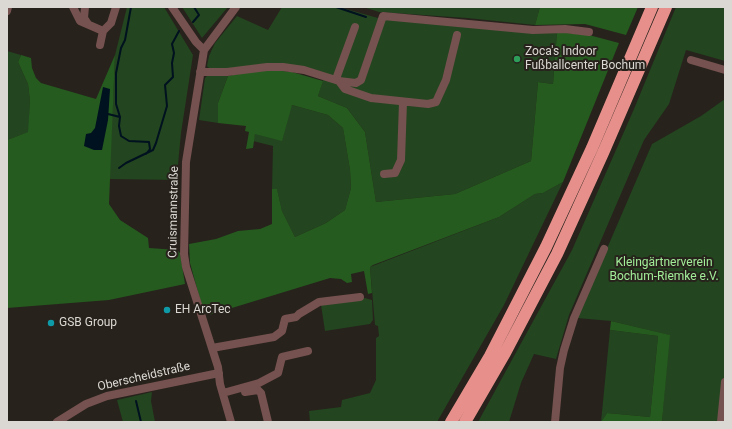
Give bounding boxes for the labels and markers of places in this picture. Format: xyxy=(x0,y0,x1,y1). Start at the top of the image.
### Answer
place label: Zoca's Indoor Fußballcenter Bochum xyxy=(525,45,645,73)
marker: Zoca's Indoor Fußballcenter Bochum xyxy=(512,54,522,64)
place label: EH ArcTec xyxy=(175,303,231,317)
marker: EH ArcTec xyxy=(162,305,172,315)
place label: GSB Group xyxy=(59,316,117,330)
marker: GSB Group xyxy=(46,318,56,328)

